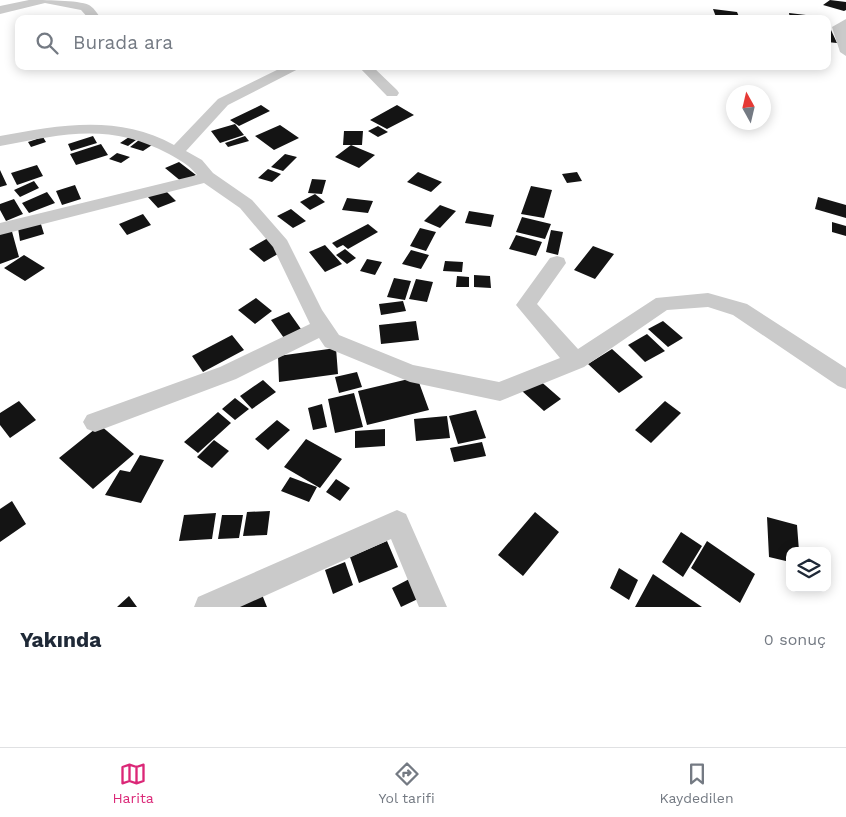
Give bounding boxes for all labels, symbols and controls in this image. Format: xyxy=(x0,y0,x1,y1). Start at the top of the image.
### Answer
search box xyxy=(15,15,831,70)
icon: search xyxy=(33,29,61,57)
text: Burada ara xyxy=(73,31,173,54)
north arrow xyxy=(726,85,771,130)
map controls xyxy=(786,547,831,592)
button: layers xyxy=(786,547,831,592)
text: Yakında xyxy=(20,627,101,652)
text: 0 sonuç xyxy=(764,630,826,649)
tab: Harita xyxy=(112,760,154,806)
tab: Yol tarifi xyxy=(379,760,435,806)
tab: Kaydedilen xyxy=(659,760,734,806)

